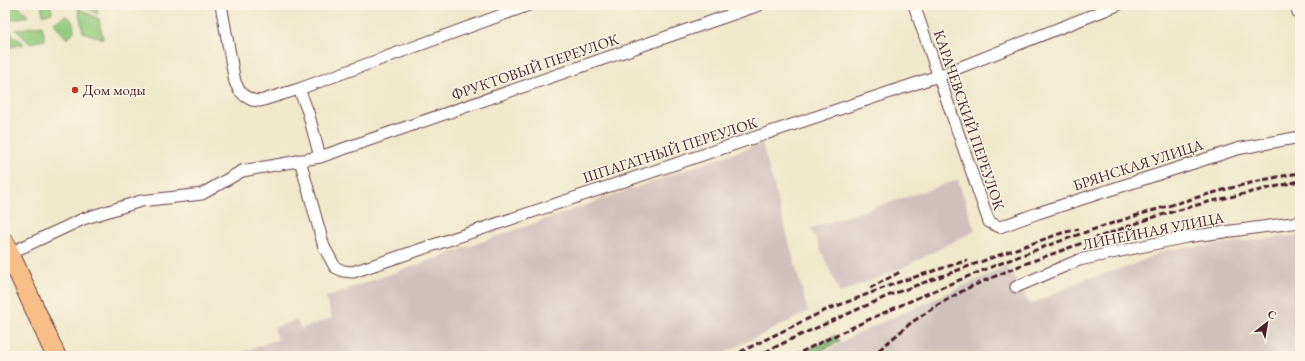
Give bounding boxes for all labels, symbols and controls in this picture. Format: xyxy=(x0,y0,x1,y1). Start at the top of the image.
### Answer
street label: КАРАЧЕВСКИЙ ПЕРЕУЛОК xyxy=(930,27,1009,213)
street label: ФРУКТОВЫЙ ПЕРЕУЛОК xyxy=(449,29,621,104)
place label: Дом моды xyxy=(83,80,146,99)
marker: Дом моды xyxy=(70,85,80,95)
street label: ШПАГАТНЫЙ ПЕРЕУЛОК xyxy=(580,112,760,187)
street label: БРЯНСКАЯ УЛИЦА xyxy=(1070,134,1206,195)
street label: ЛИНЕЙНАЯ УЛИЦА xyxy=(1080,207,1226,254)
north arrow xyxy=(1247,303,1287,343)
text: С xyxy=(1265,306,1279,323)

